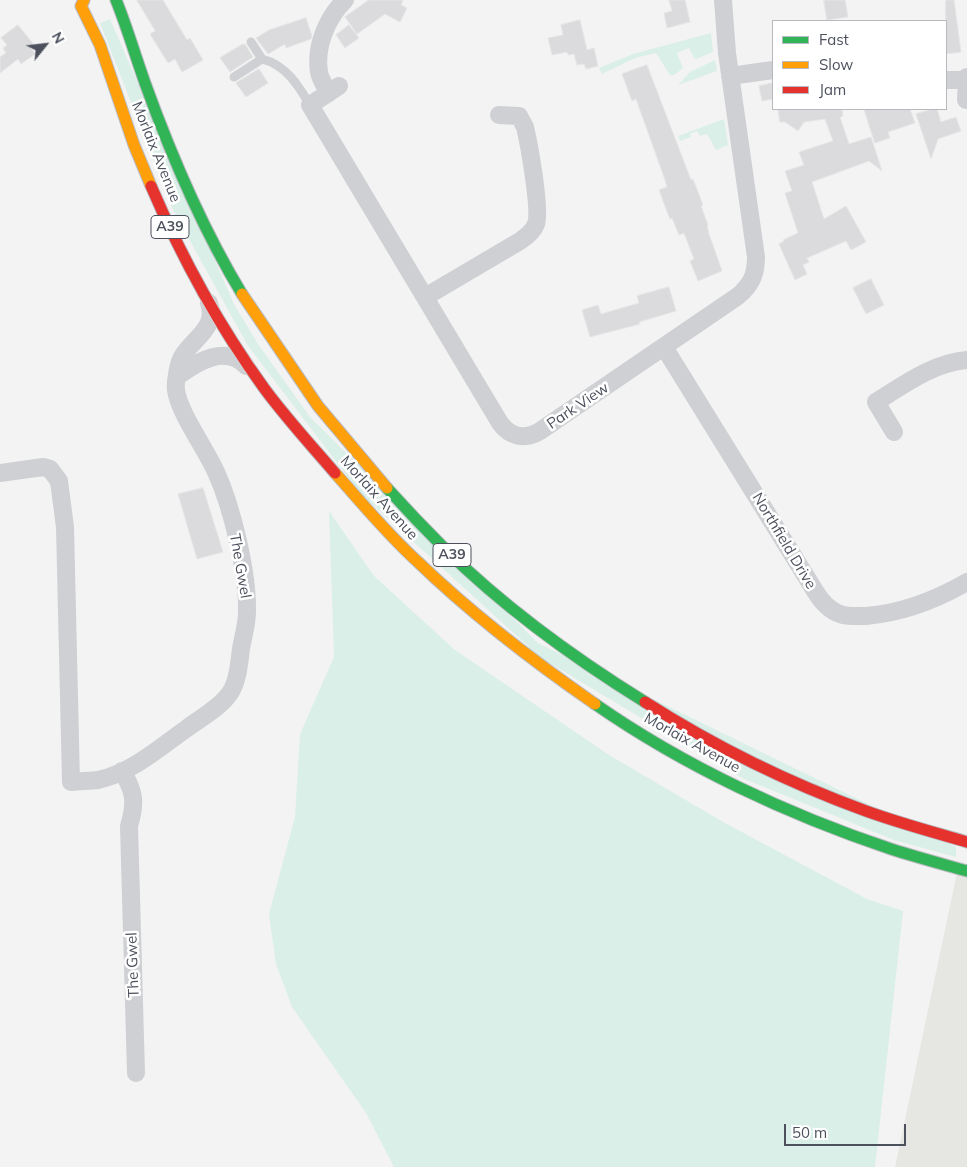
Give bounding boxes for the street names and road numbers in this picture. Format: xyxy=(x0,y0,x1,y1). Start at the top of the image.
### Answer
street label: Morlaix Avenue xyxy=(128,99,184,205)
road number: A39 xyxy=(151,216,189,238)
street label: Park View xyxy=(544,379,612,433)
street label: Morlaix Avenue xyxy=(336,452,422,544)
street label: Northfield Drive xyxy=(748,490,820,592)
street label: The Gwel xyxy=(225,532,255,600)
road number: A39 xyxy=(433,544,471,566)
street label: Morlaix Avenue xyxy=(641,709,743,777)
street label: The Gwel xyxy=(123,932,143,998)

